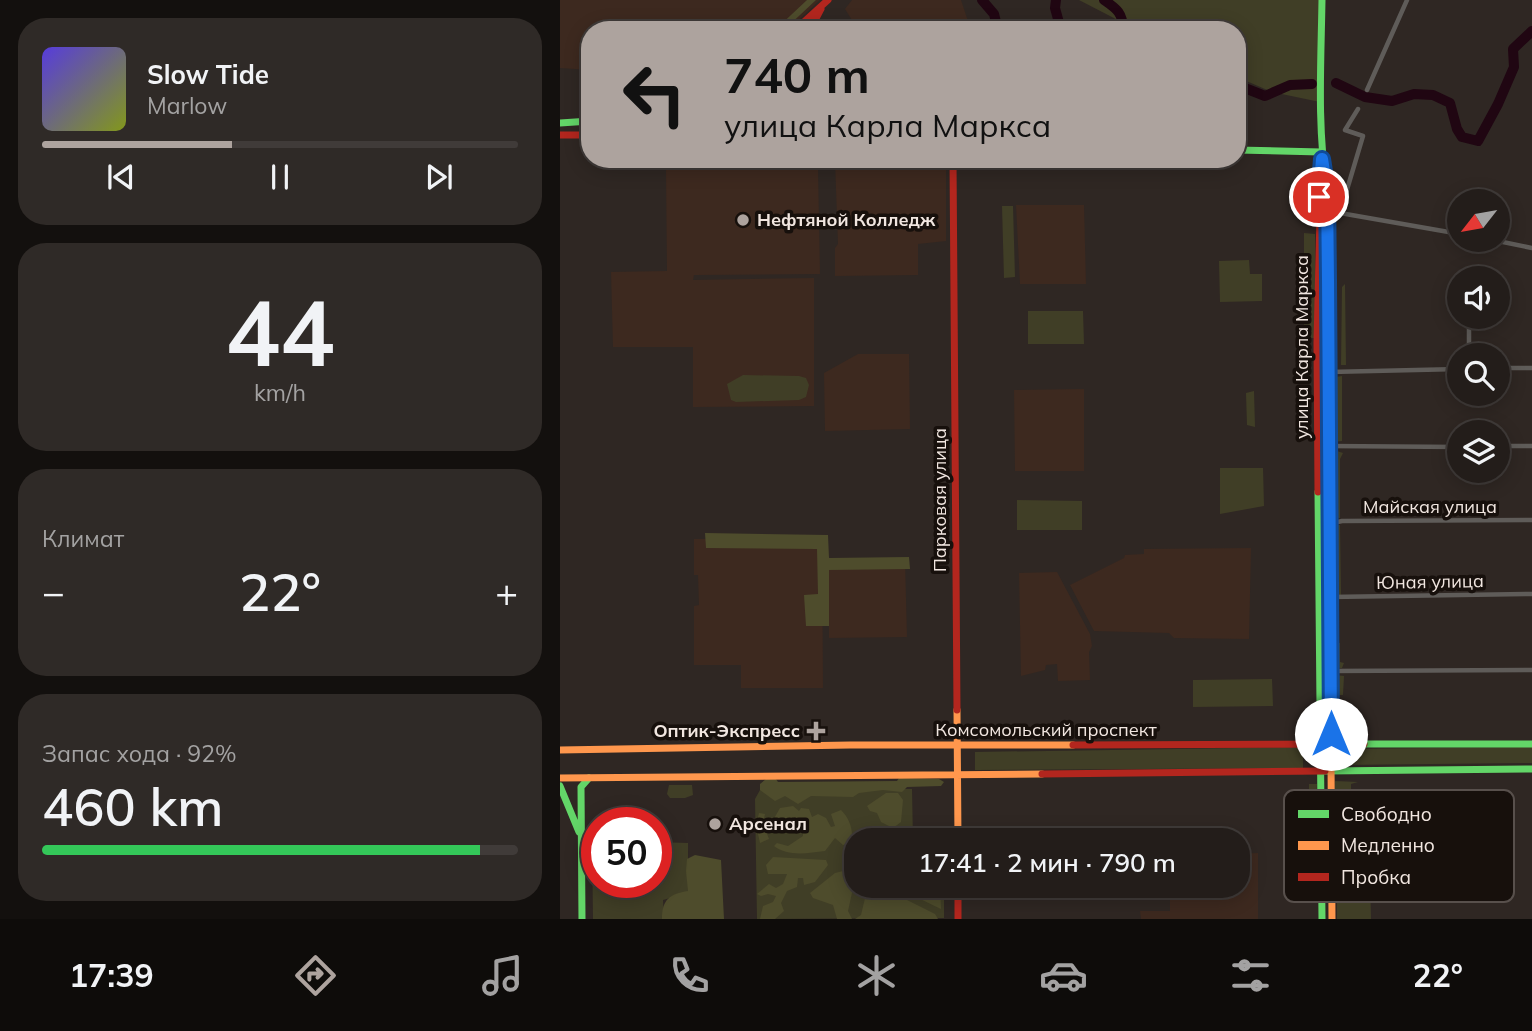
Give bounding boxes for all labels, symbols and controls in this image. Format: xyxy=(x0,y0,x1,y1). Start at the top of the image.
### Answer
text: 740 m xyxy=(724,44,870,105)
icon: left xyxy=(609,49,700,140)
text: Slow Tide xyxy=(147,58,269,91)
text: Marlow xyxy=(147,91,227,120)
text: улица Карла Маркса xyxy=(724,105,1051,145)
icon: previous xyxy=(102,158,140,196)
icon: pause xyxy=(261,158,299,196)
icon: next xyxy=(420,158,458,196)
pin xyxy=(1289,167,1349,227)
icon: arrive xyxy=(1300,178,1338,216)
north arrow xyxy=(1447,189,1510,252)
map controls xyxy=(1447,189,1510,483)
place label: Нефтяной Колледж xyxy=(757,208,936,231)
marker: Нефтяной Колледж xyxy=(735,212,751,228)
street label: улица Карла Маркса xyxy=(1290,255,1313,439)
button: sound xyxy=(1447,266,1510,329)
text: 44 xyxy=(225,275,335,389)
button: search xyxy=(1447,343,1510,406)
text: km/h xyxy=(254,378,306,407)
button: layers xyxy=(1447,420,1510,483)
street label: Парковая улица xyxy=(928,428,951,572)
street label: Майская улица xyxy=(1363,495,1497,518)
text: Климат xyxy=(42,524,124,553)
text: 22° xyxy=(239,559,321,624)
text: − xyxy=(42,568,65,616)
text: + xyxy=(495,568,518,616)
street label: Юная улица xyxy=(1376,569,1484,594)
position arrow xyxy=(1294,697,1368,771)
street label: Комсомольский проспект xyxy=(935,718,1157,741)
place label: Оптик-Экспресс xyxy=(653,719,800,742)
marker: Оптик-Экспресс xyxy=(806,721,826,741)
text: Запас хода · 92% xyxy=(42,739,237,768)
text: 460 km xyxy=(42,774,223,839)
legend xyxy=(1284,790,1514,902)
text: Свободно xyxy=(1341,802,1432,826)
speed limit sign: 50 xyxy=(581,807,672,898)
place label: Арсенал xyxy=(729,812,807,835)
marker: Арсенал xyxy=(707,816,723,832)
text: Медленно xyxy=(1341,833,1435,857)
text: 17:41 · 2 мин · 790 m xyxy=(918,846,1176,879)
text: Пробка xyxy=(1341,865,1411,889)
icon: directions xyxy=(291,951,340,1000)
icon: music xyxy=(478,951,527,1000)
icon: phone xyxy=(665,951,714,1000)
icon: climate xyxy=(852,951,901,1000)
icon: car xyxy=(1039,951,1088,1000)
icon: filters xyxy=(1226,951,1275,1000)
text: 17:39 xyxy=(69,955,154,995)
text: 22° xyxy=(1412,955,1463,995)

